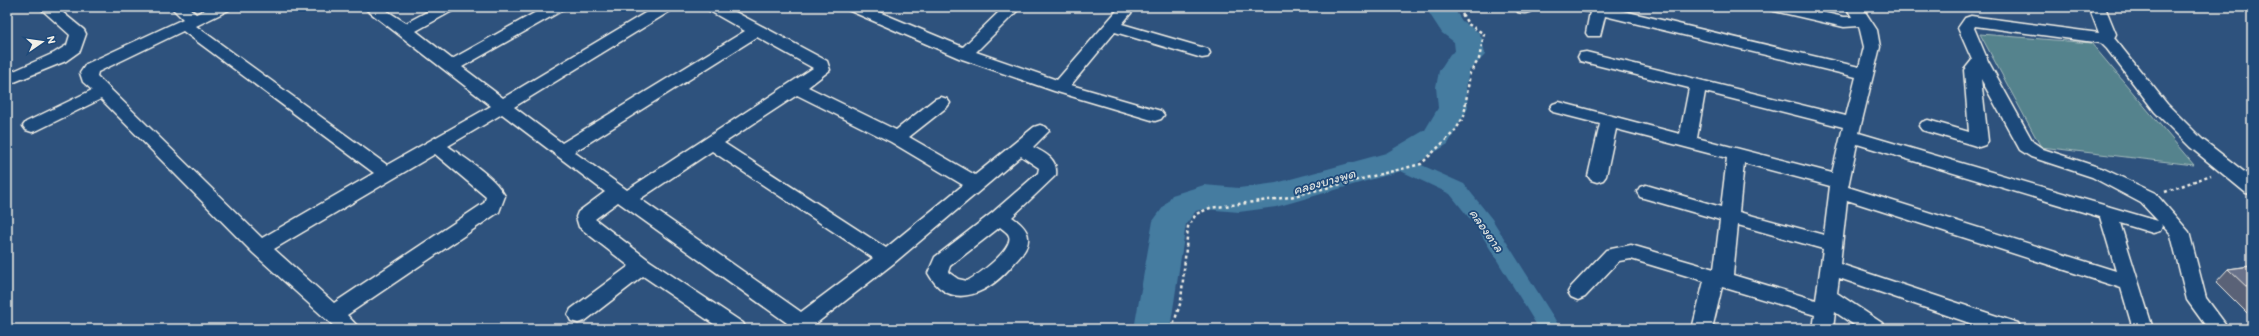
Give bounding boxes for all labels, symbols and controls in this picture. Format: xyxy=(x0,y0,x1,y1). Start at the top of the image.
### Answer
north arrow xyxy=(22,22,62,62)
text: N xyxy=(44,35,58,45)
water label: คลองบางพูด xyxy=(1291,165,1358,199)
water label: คลองตาล xyxy=(1466,206,1507,255)

